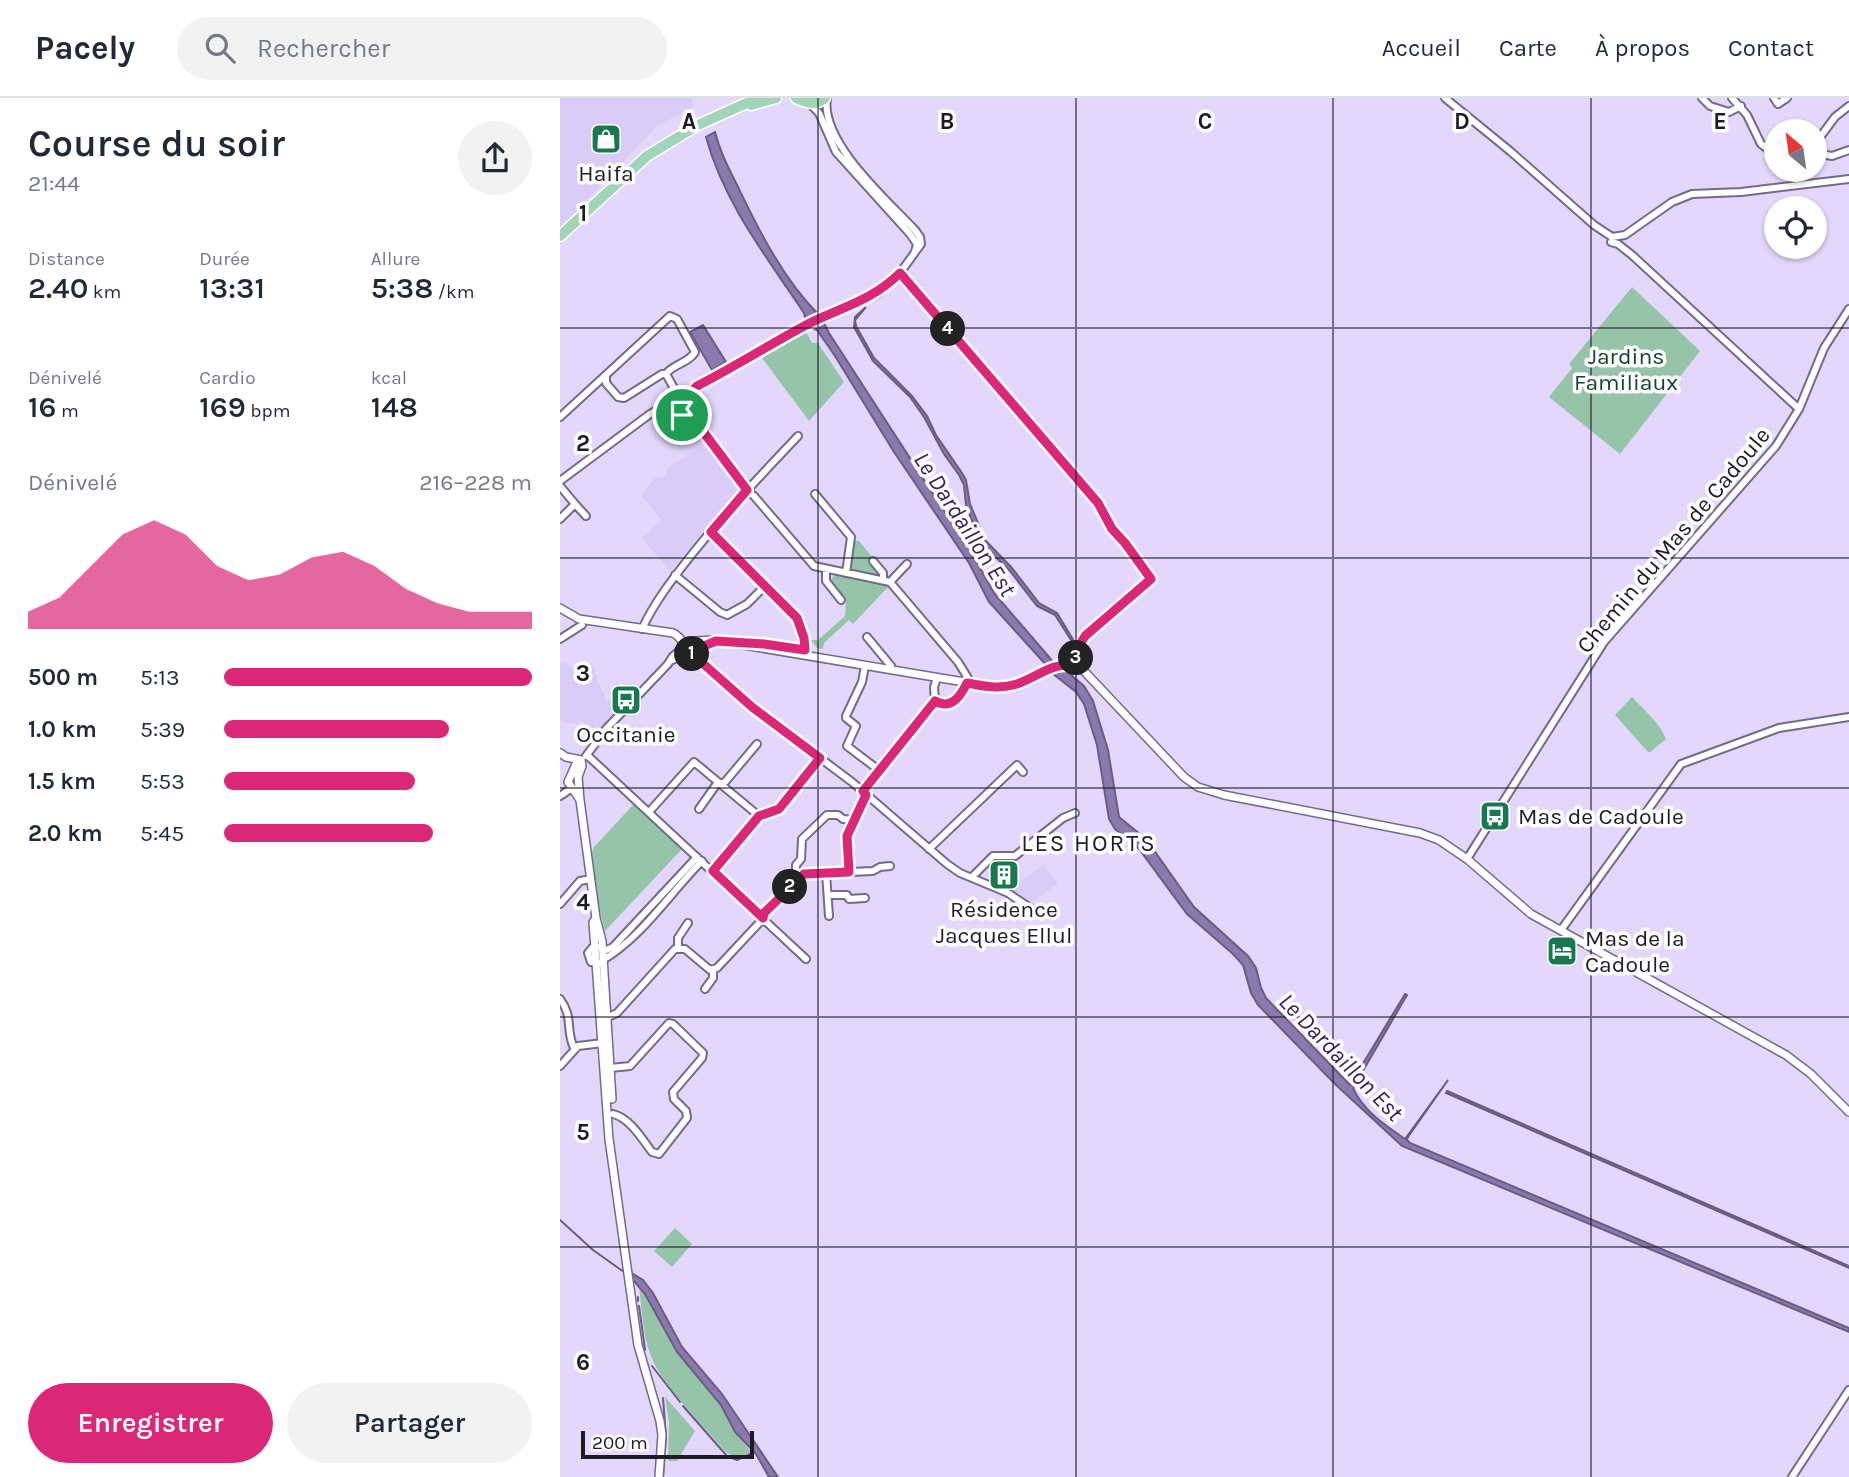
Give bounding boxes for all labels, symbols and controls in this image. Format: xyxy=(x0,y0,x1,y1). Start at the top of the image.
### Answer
search box xyxy=(177,17,667,80)
text: Pacely xyxy=(35,29,135,67)
icon: search xyxy=(201,29,239,67)
text: Rechercher xyxy=(257,33,390,64)
text: Accueil xyxy=(1382,34,1461,62)
text: Carte xyxy=(1499,34,1557,62)
text: À propos xyxy=(1595,34,1690,62)
text: Contact xyxy=(1728,34,1814,62)
text: A xyxy=(682,108,696,135)
text: B xyxy=(940,108,954,135)
text: C xyxy=(1198,108,1212,135)
text: D xyxy=(1454,108,1470,135)
text: E xyxy=(1713,108,1727,135)
north arrow xyxy=(1764,119,1827,182)
map controls xyxy=(1764,119,1827,259)
text: Course du soir xyxy=(28,121,285,166)
button: share xyxy=(458,121,532,195)
shop icon: Haifa xyxy=(589,122,623,156)
place label: Haifa xyxy=(578,160,634,187)
text: 21:44 xyxy=(28,170,80,197)
button: locate xyxy=(1764,196,1827,259)
text: 1 xyxy=(579,200,587,227)
text: Distance xyxy=(28,248,105,270)
text: Durée xyxy=(199,248,250,270)
text: Allure xyxy=(371,248,420,270)
text: 2.40 xyxy=(28,270,88,306)
text: 13:31 xyxy=(199,270,265,306)
text: 5:38 xyxy=(371,270,433,306)
text: km xyxy=(88,281,121,303)
text: /km xyxy=(433,281,474,303)
pin: 4 xyxy=(930,312,966,346)
text: 4 xyxy=(942,317,953,339)
park label: Jardins Familiaux xyxy=(1574,343,1678,396)
text: Dénivelé xyxy=(28,367,102,389)
text: Cardio xyxy=(199,367,256,389)
text: kcal xyxy=(371,367,407,389)
pin xyxy=(652,385,712,445)
text: 16 xyxy=(28,389,56,425)
text: 169 xyxy=(199,389,246,425)
text: 148 xyxy=(371,389,418,425)
icon: arrive xyxy=(663,396,701,434)
text: m xyxy=(56,400,79,422)
text: bpm xyxy=(246,400,290,422)
street label: Chemin du Mas de Cadoule xyxy=(1571,422,1776,659)
text: 2 xyxy=(576,430,590,457)
water label: Le Dardaillon Est xyxy=(908,447,1022,602)
text: Dénivelé xyxy=(28,469,117,496)
text: 216–228 m xyxy=(419,469,532,496)
pin: 1 xyxy=(674,636,710,672)
pin: 3 xyxy=(1058,640,1094,676)
text: 1 xyxy=(688,642,695,664)
text: 3 xyxy=(1070,646,1081,668)
text: 3 xyxy=(576,660,590,687)
text: 500 m xyxy=(28,664,98,691)
text: 5:13 xyxy=(140,664,179,691)
bus stop icon: Occitanie xyxy=(609,683,643,717)
text: 1.0 km xyxy=(28,716,97,743)
text: 5:39 xyxy=(140,716,185,743)
place label: Occitanie xyxy=(576,721,676,748)
text: 1.5 km xyxy=(28,768,96,795)
text: 5:53 xyxy=(140,768,185,795)
bus stop icon: Mas de Cadoule xyxy=(1478,799,1512,833)
place label: Mas de Cadoule xyxy=(1518,803,1684,830)
text: 2.0 km xyxy=(28,820,103,847)
text: 5:45 xyxy=(140,820,184,847)
district label: LES HORTS xyxy=(1021,829,1157,857)
building icon: Résidence Jacques Ellul xyxy=(987,858,1021,892)
pin: 2 xyxy=(772,870,807,904)
text: 2 xyxy=(784,875,795,897)
text: 4 xyxy=(576,889,590,916)
place label: Résidence Jacques Ellul xyxy=(936,896,1072,949)
place label: Mas de la Cadoule xyxy=(1585,925,1685,978)
hotel icon: Mas de la Cadoule xyxy=(1545,934,1579,968)
water label: Le Dardaillon Est xyxy=(1273,988,1409,1127)
text: 5 xyxy=(576,1119,590,1146)
text: 6 xyxy=(576,1349,590,1376)
button: Enregistrer xyxy=(28,1383,273,1463)
button: Partager xyxy=(287,1383,532,1463)
scale bar xyxy=(581,1428,754,1460)
text: 200 m xyxy=(592,1432,648,1454)

